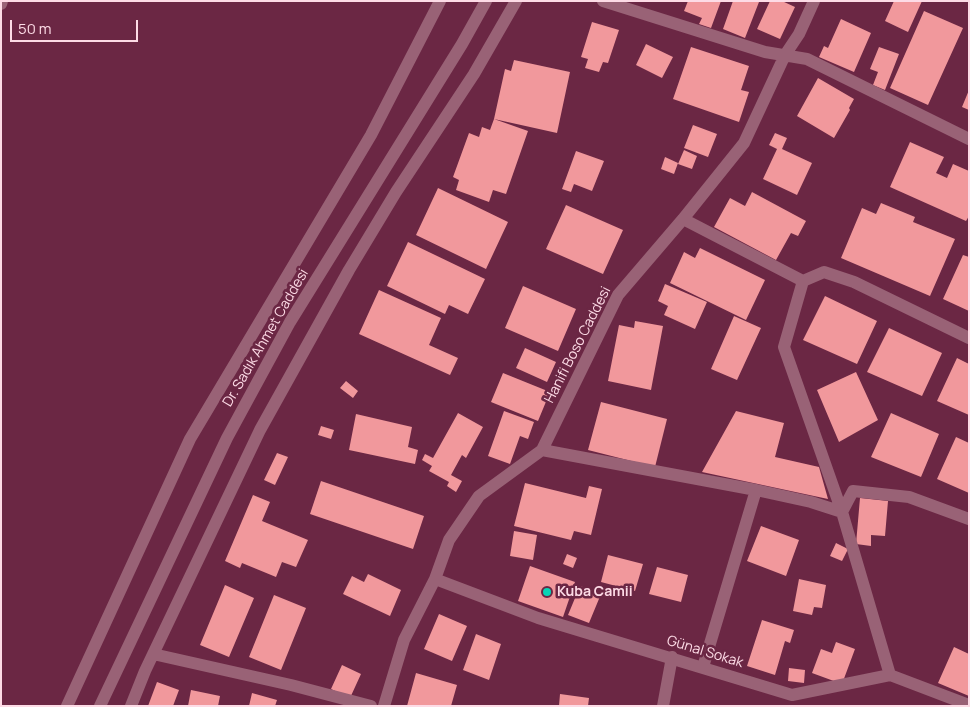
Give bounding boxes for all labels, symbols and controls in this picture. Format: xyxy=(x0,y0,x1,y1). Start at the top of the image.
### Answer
scale bar xyxy=(12,10,140,42)
text: 50 m xyxy=(18,18,52,39)
street label: Dr. Sadık Ahmet Caddesi xyxy=(220,266,312,410)
street label: Hanifi Boso Caddesi xyxy=(541,284,615,406)
place label: Kuba Camii xyxy=(557,584,633,600)
marker: Kuba Camii xyxy=(541,586,553,598)
street label: Günal Sokak xyxy=(665,632,745,672)

